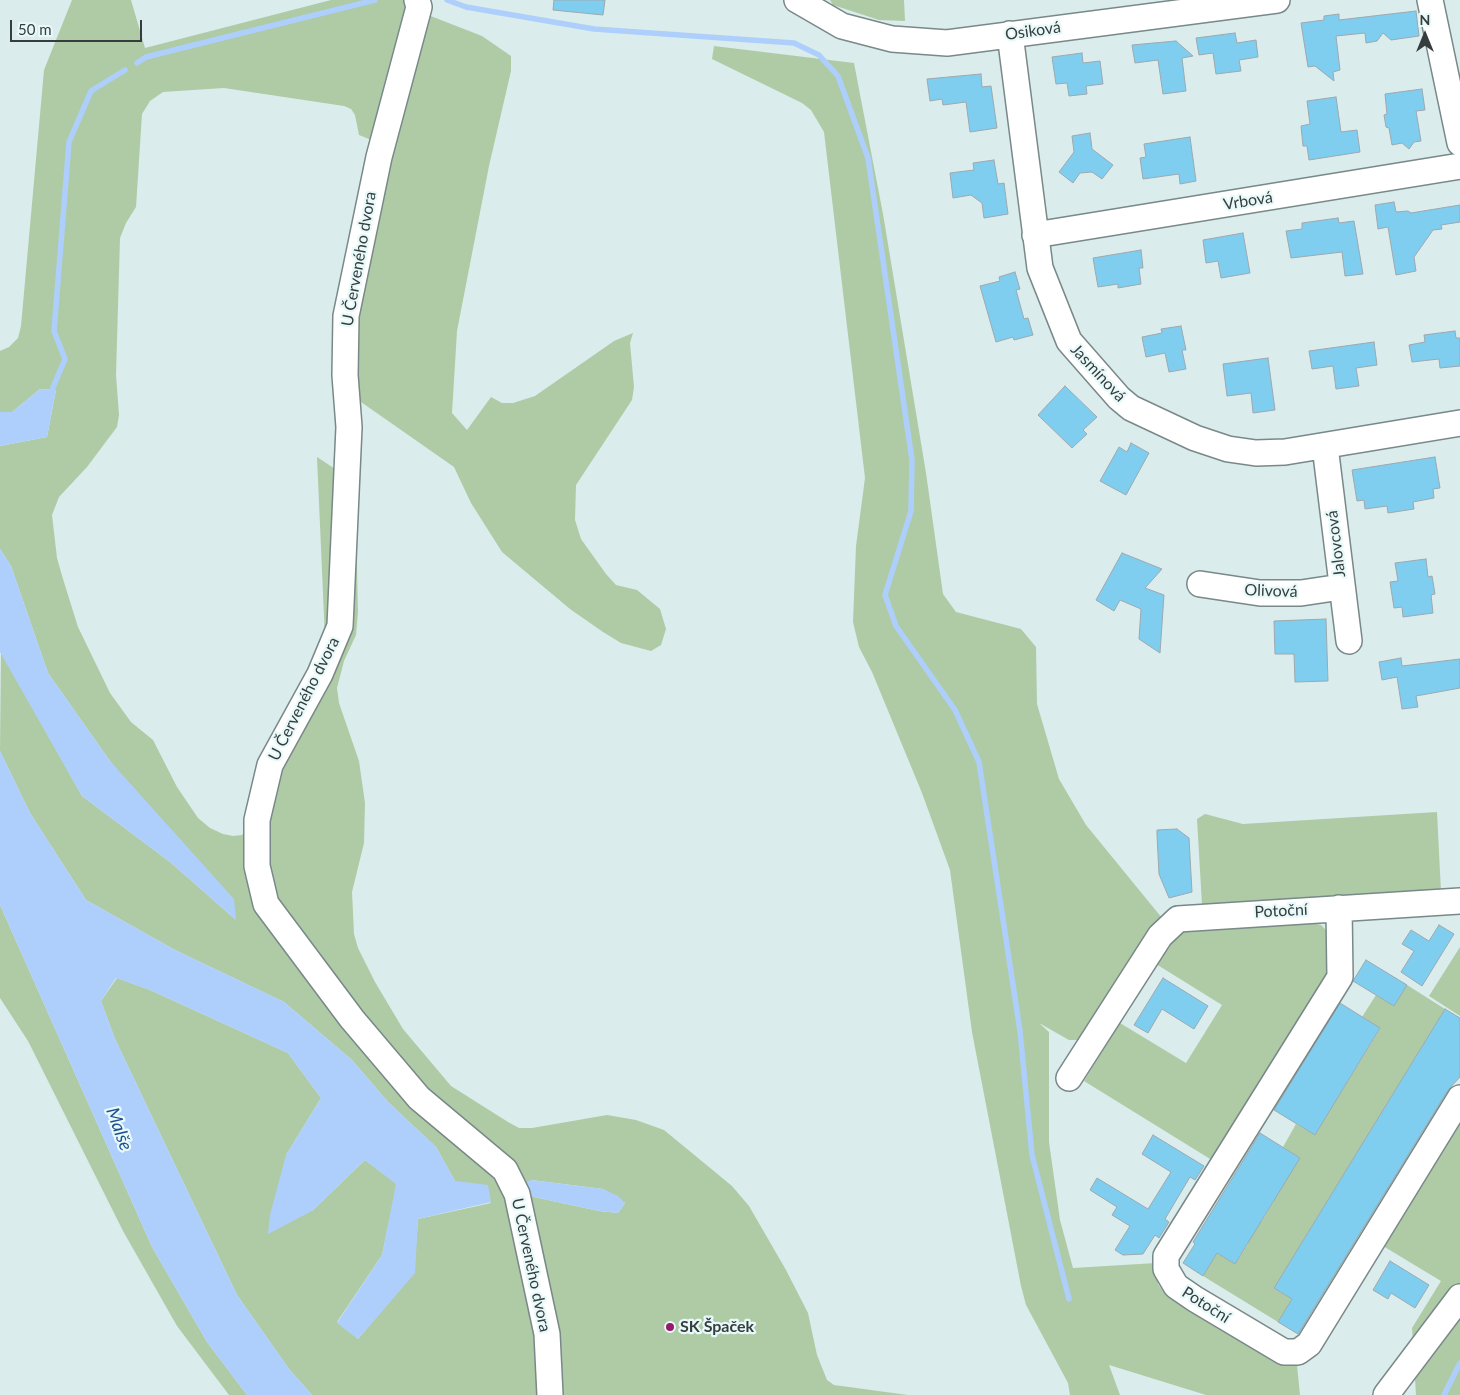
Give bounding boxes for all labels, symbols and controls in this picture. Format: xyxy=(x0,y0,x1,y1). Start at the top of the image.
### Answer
scale bar xyxy=(12,10,145,42)
north arrow xyxy=(1400,10,1450,60)
text: N xyxy=(1420,11,1430,28)
street label: Osiková xyxy=(1004,18,1062,44)
text: 50 m xyxy=(18,20,52,38)
street label: Vrbová xyxy=(1222,188,1274,214)
street label: U Červeného dvora xyxy=(338,190,380,328)
street label: Jasmínová xyxy=(1066,340,1130,406)
street label: Jalovcová xyxy=(1322,509,1350,579)
street label: Olivová xyxy=(1244,580,1298,602)
street label: U Červeného dvora xyxy=(265,634,343,764)
street label: Potoční xyxy=(1254,900,1308,922)
water label: Malše xyxy=(101,1104,137,1154)
street label: U Červeného dvora xyxy=(507,1196,555,1334)
street label: Potoční xyxy=(1178,1283,1234,1327)
place label: SK Špaček xyxy=(680,1317,754,1337)
marker: SK Špaček xyxy=(664,1321,676,1333)

